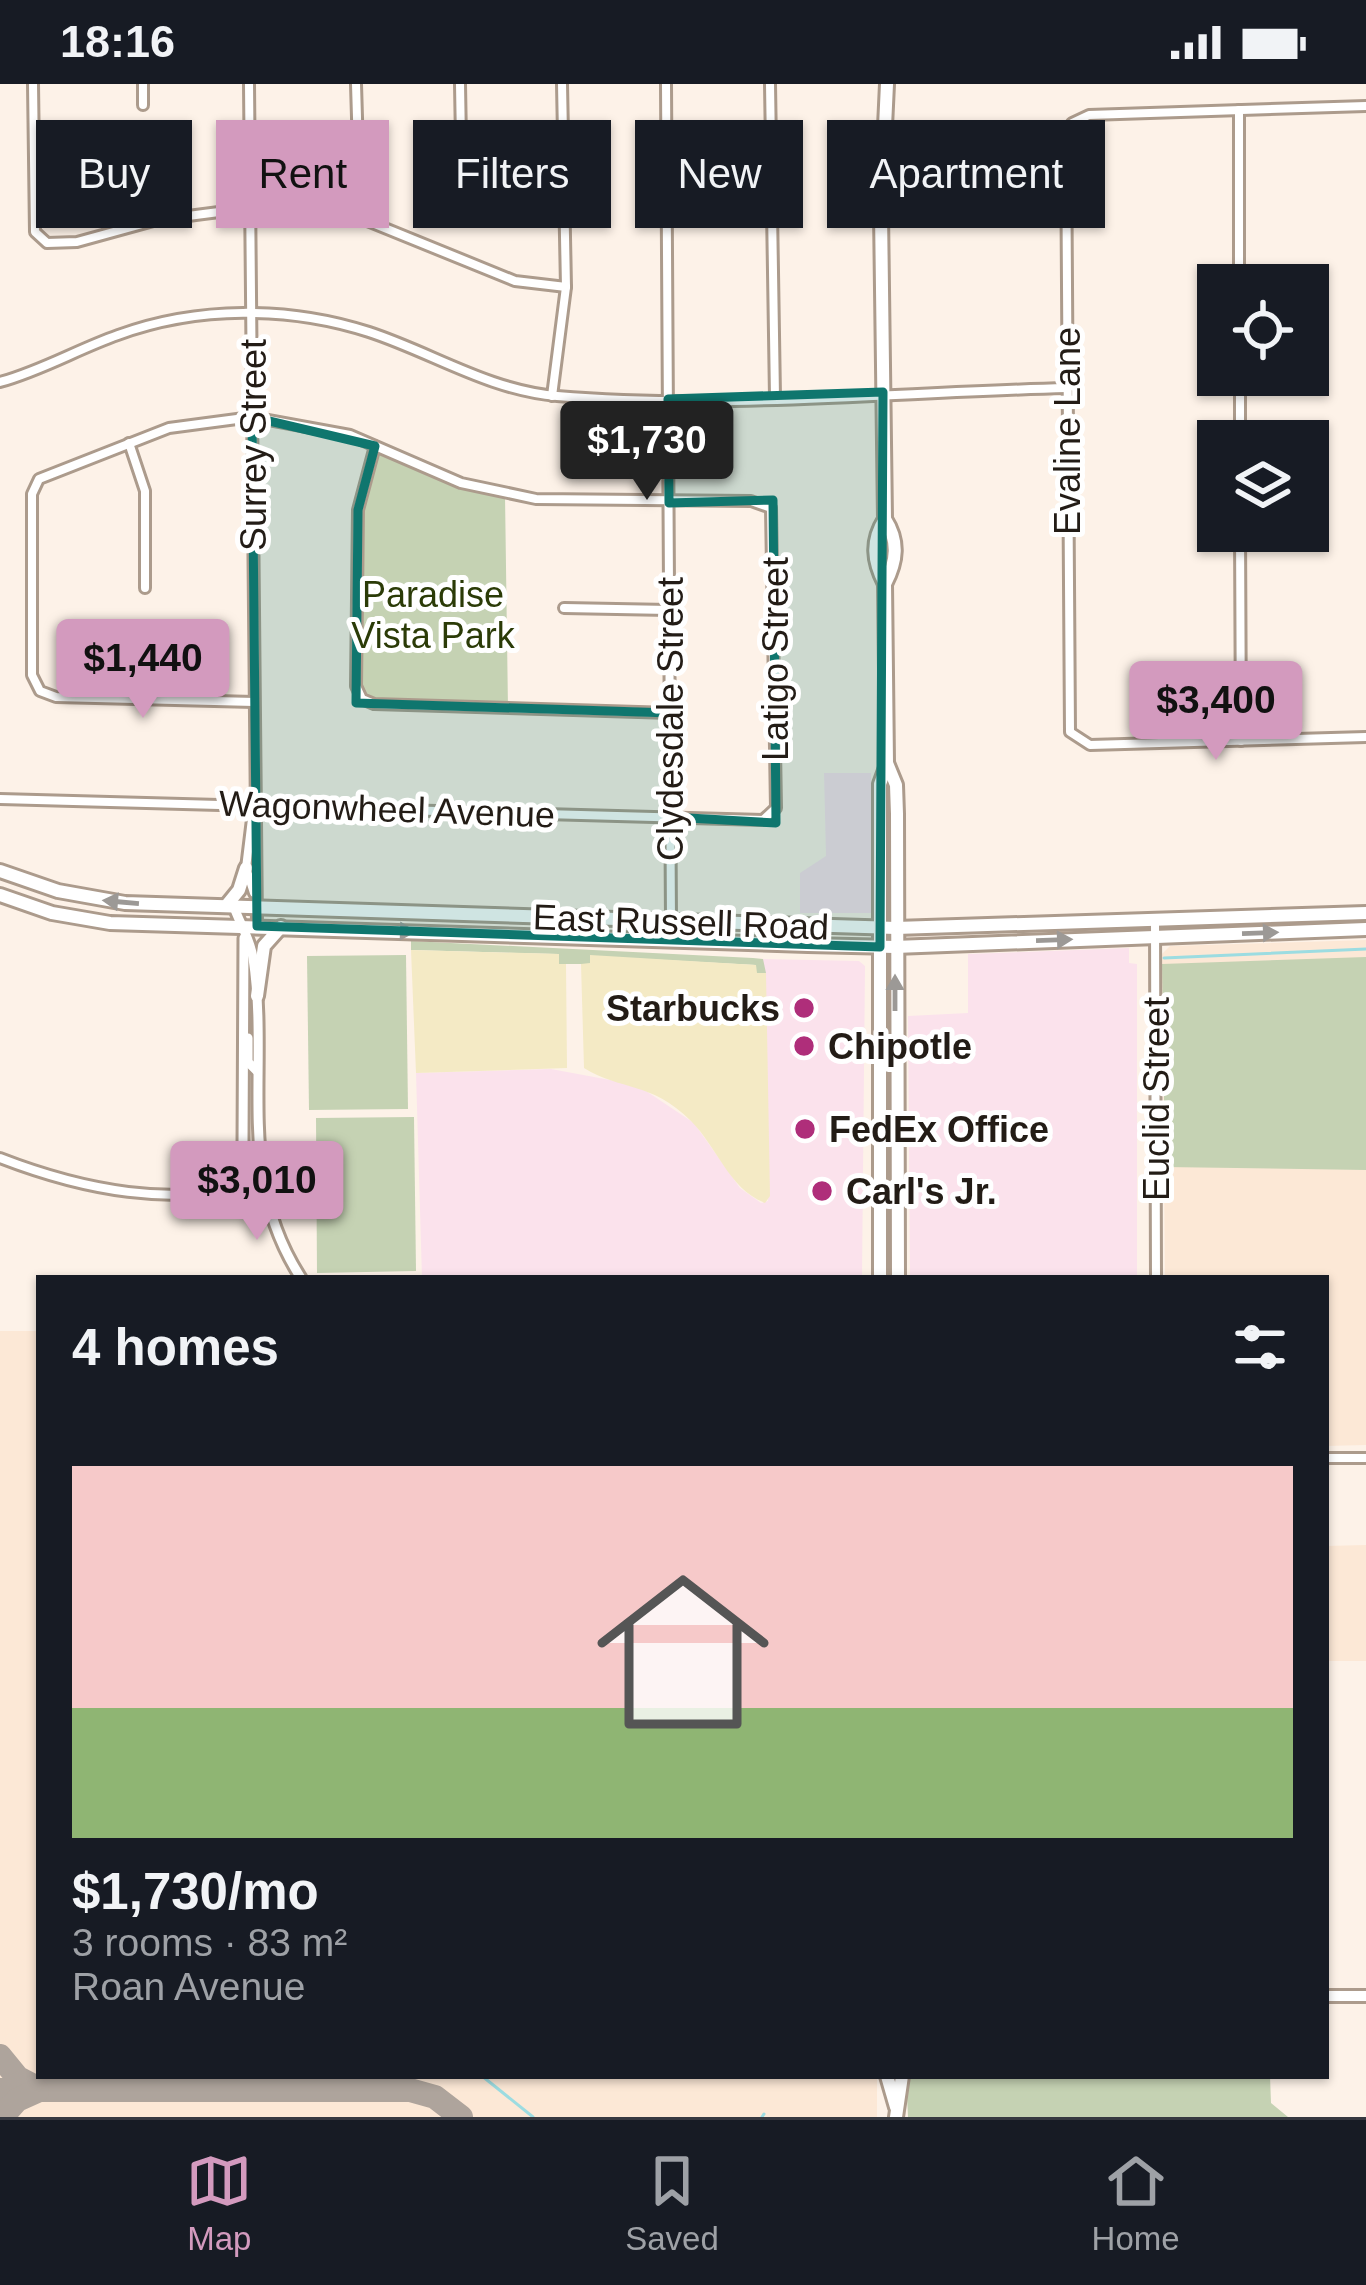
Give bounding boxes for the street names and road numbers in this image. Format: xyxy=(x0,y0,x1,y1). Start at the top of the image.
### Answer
street label: Evaline Lane xyxy=(1047,327,1088,535)
street label: Surrey Street xyxy=(233,339,274,551)
street label: Latigo Street xyxy=(755,557,796,761)
street label: Clydesdale Street xyxy=(650,577,691,861)
street label: Wagonwheel Avenue xyxy=(218,783,556,835)
street label: East Russell Road xyxy=(532,896,830,948)
street label: Euclid Street xyxy=(1136,997,1177,1201)

